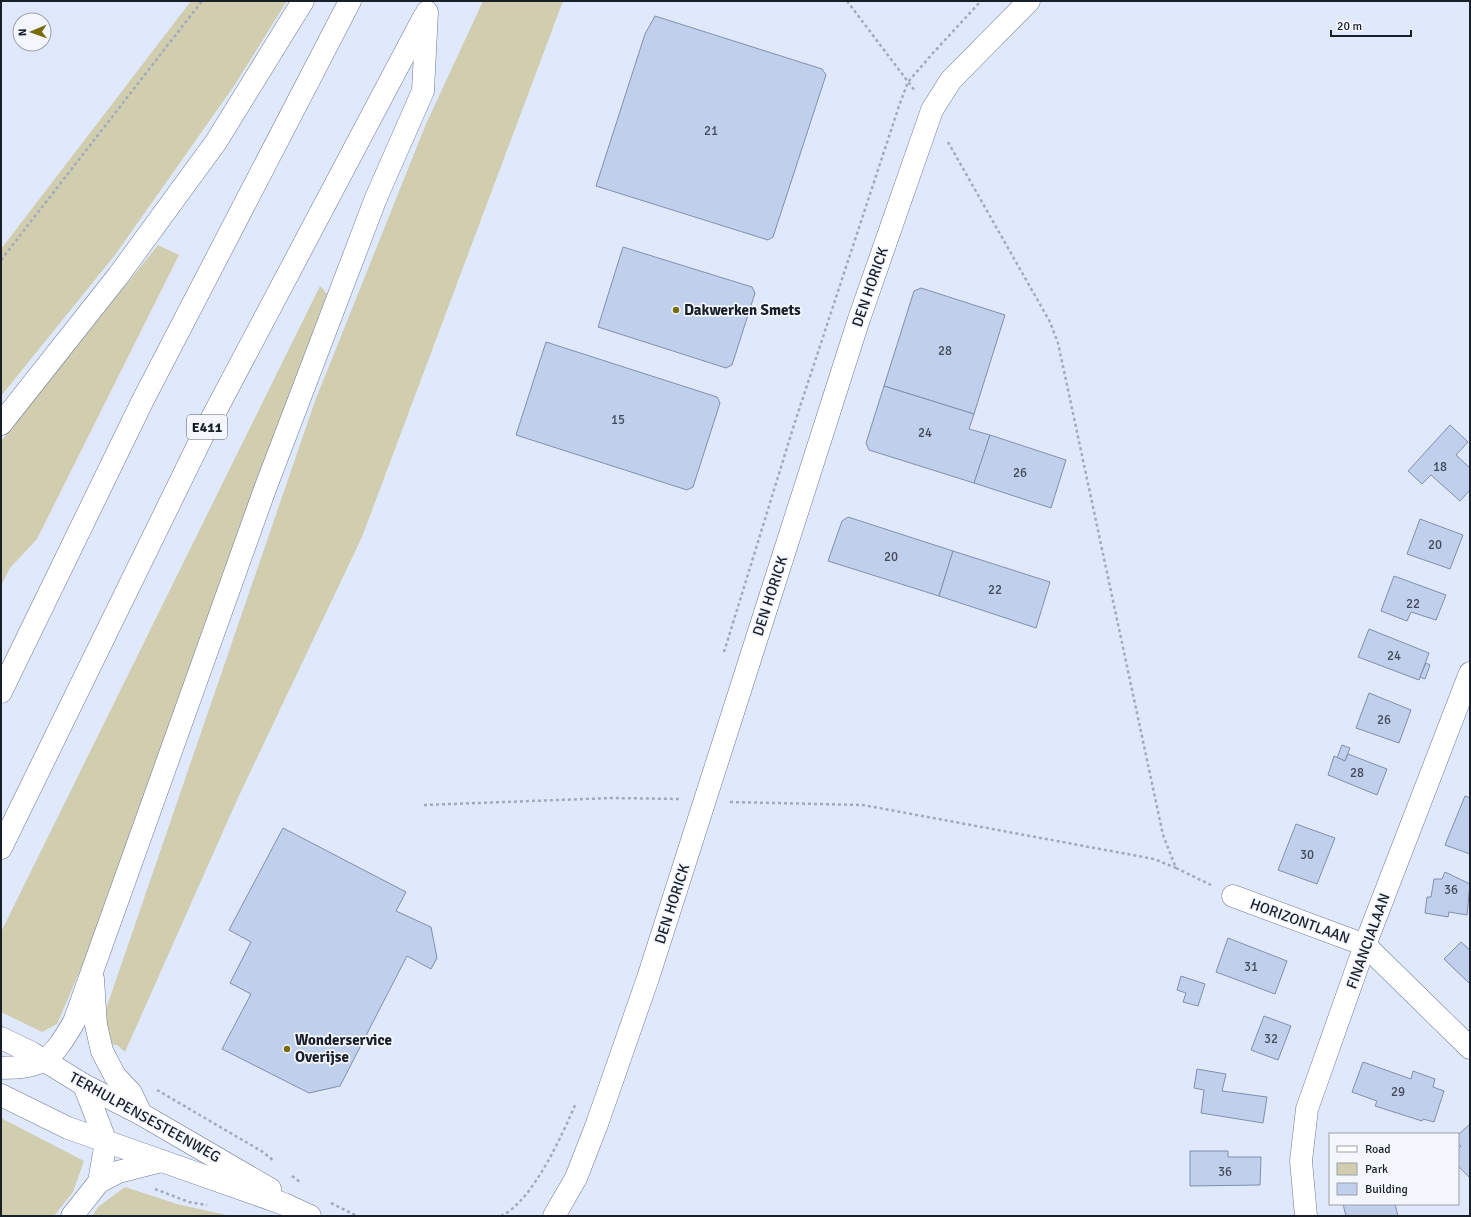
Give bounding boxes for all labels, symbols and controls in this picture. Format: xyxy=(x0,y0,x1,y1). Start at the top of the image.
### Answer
north arrow xyxy=(12,12,52,52)
scale bar xyxy=(1331,12,1411,38)
text: 20 m xyxy=(1337,19,1362,34)
text: N xyxy=(16,28,29,36)
house number: 21 xyxy=(704,123,718,139)
street label: DEN HORICK xyxy=(848,245,892,329)
place label: Dakwerken Smets xyxy=(684,301,801,319)
marker: Dakwerken Smets xyxy=(671,305,681,315)
house number: 28 xyxy=(938,343,952,359)
house number: 15 xyxy=(611,412,625,428)
road number: E411 xyxy=(187,415,227,439)
house number: 24 xyxy=(918,425,932,441)
house number: 18 xyxy=(1433,459,1447,475)
house number: 26 xyxy=(1013,465,1027,481)
house number: 20 xyxy=(1428,537,1442,553)
house number: 20 xyxy=(884,549,898,565)
street label: DEN HORICK xyxy=(749,554,791,638)
house number: 22 xyxy=(988,582,1002,598)
house number: 22 xyxy=(1406,596,1420,612)
house number: 24 xyxy=(1387,648,1401,664)
house number: 26 xyxy=(1377,712,1391,728)
house number: 28 xyxy=(1350,765,1364,781)
house number: 30 xyxy=(1300,847,1314,863)
street label: DEN HORICK xyxy=(651,862,693,946)
house number: 36 xyxy=(1444,882,1458,898)
street label: FINANCIALAAN xyxy=(1342,891,1394,991)
street label: HORIZONTLAAN xyxy=(1248,895,1352,947)
house number: 31 xyxy=(1244,959,1258,975)
place label: Wonderservice Overijse xyxy=(295,1031,392,1066)
house number: 32 xyxy=(1264,1031,1278,1047)
marker: Wonderservice Overijse xyxy=(282,1044,292,1054)
street label: TERHULPENSESTEENWEG xyxy=(66,1068,224,1166)
house number: 29 xyxy=(1391,1084,1405,1100)
legend xyxy=(1329,1133,1459,1205)
text: Road xyxy=(1365,1142,1391,1157)
text: Park xyxy=(1365,1162,1388,1177)
house number: 36 xyxy=(1218,1164,1232,1180)
text: Building xyxy=(1365,1182,1408,1197)

